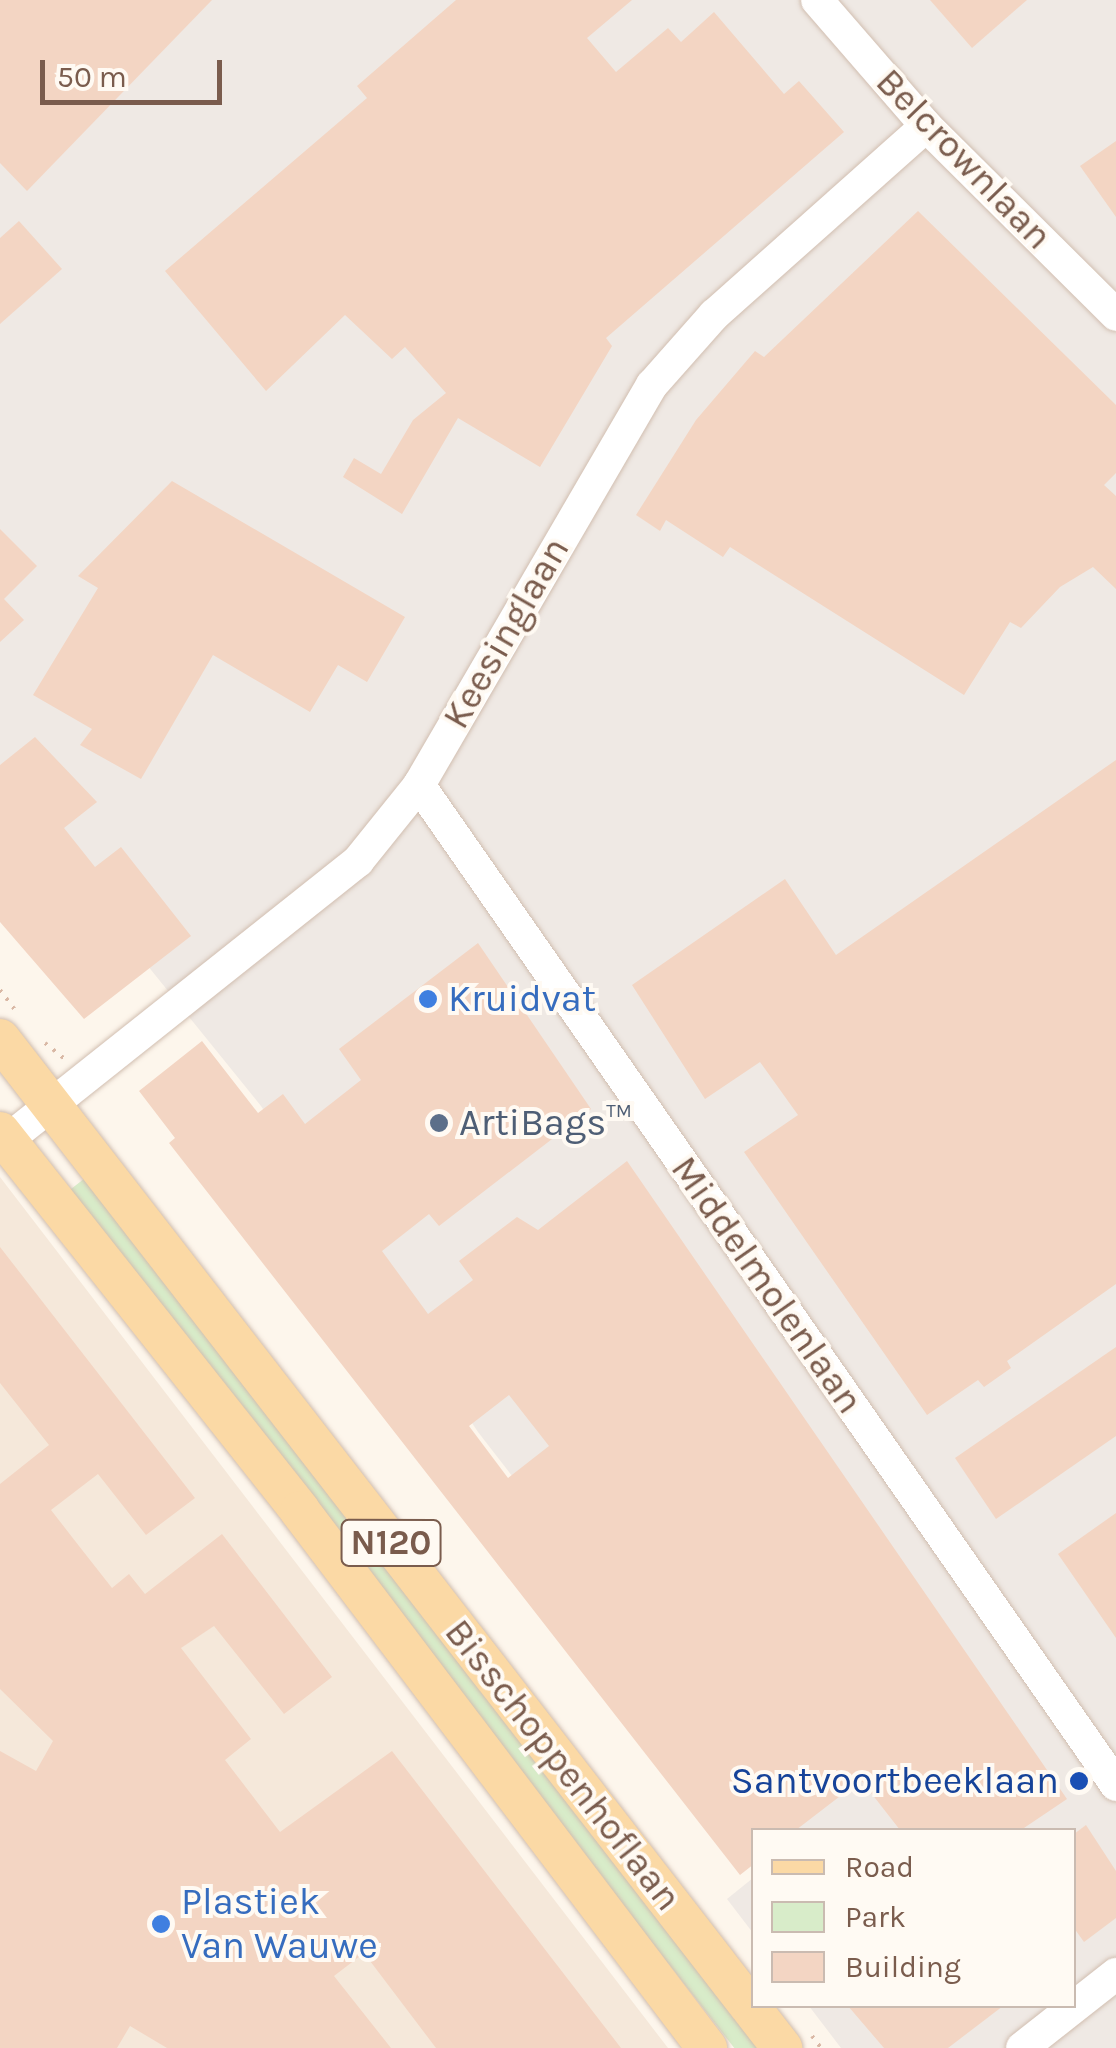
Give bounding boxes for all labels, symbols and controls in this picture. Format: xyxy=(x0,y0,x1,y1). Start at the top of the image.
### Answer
scale bar xyxy=(45,40,228,102)
text: 50 m xyxy=(57,59,127,95)
street label: Belcrownlaan xyxy=(866,59,1062,259)
street label: Keesinglaan xyxy=(433,529,579,737)
place label: Kruidvat xyxy=(448,976,596,1022)
marker: Kruidvat xyxy=(417,988,439,1010)
place label: ArtiBags™ xyxy=(459,1100,632,1146)
marker: ArtiBags™ xyxy=(428,1112,450,1134)
street label: Middelmolenlaan xyxy=(661,1148,873,1422)
road number: N120 xyxy=(338,1513,444,1573)
street label: Bisschoppenhoflaan xyxy=(435,1610,691,1920)
place label: Santvoortbeeklaan xyxy=(731,1758,1059,1804)
marker: Santvoortbeeklaan xyxy=(1068,1770,1090,1792)
legend xyxy=(751,1828,1076,2008)
text: Road xyxy=(845,1849,914,1885)
place label: Plastiek Van Wauwe xyxy=(181,1879,378,1968)
text: Park xyxy=(845,1899,906,1935)
marker: Plastiek Van Wauwe xyxy=(150,1913,172,1935)
text: Building xyxy=(845,1949,961,1985)

